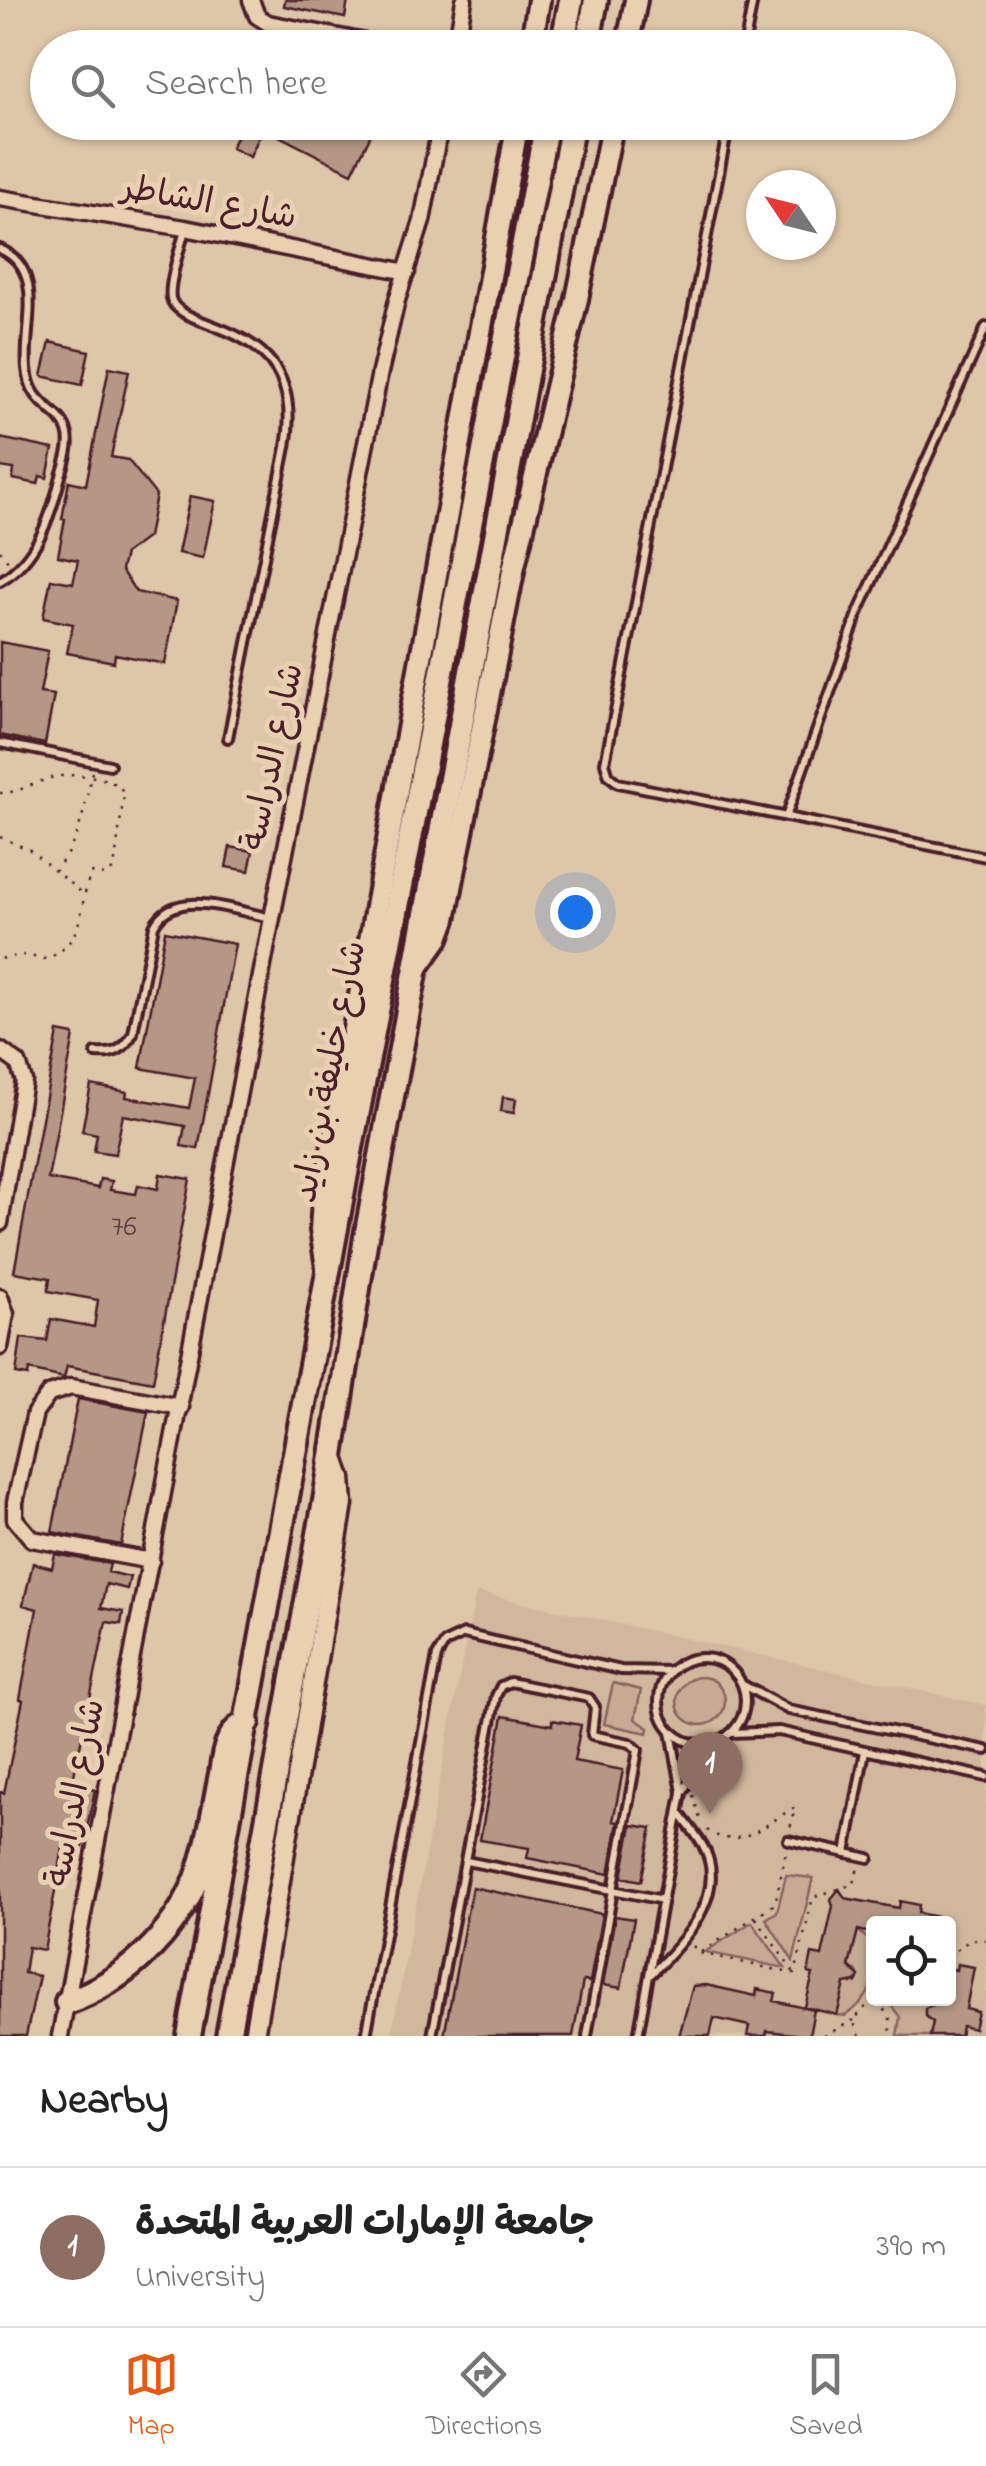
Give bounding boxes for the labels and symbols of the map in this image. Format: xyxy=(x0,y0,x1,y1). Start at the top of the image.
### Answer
street label: شارع الشاطر xyxy=(115,163,300,244)
north arrow xyxy=(746,170,836,260)
street label: شارع الدراسة xyxy=(229,659,319,855)
your location xyxy=(550,887,601,938)
street label: شارع خليفة بن زايد xyxy=(281,937,381,1207)
house number: 76 xyxy=(111,1206,137,1250)
street label: شارع الدراسة xyxy=(34,1695,120,1891)
pin: 1 xyxy=(678,1732,742,1814)

